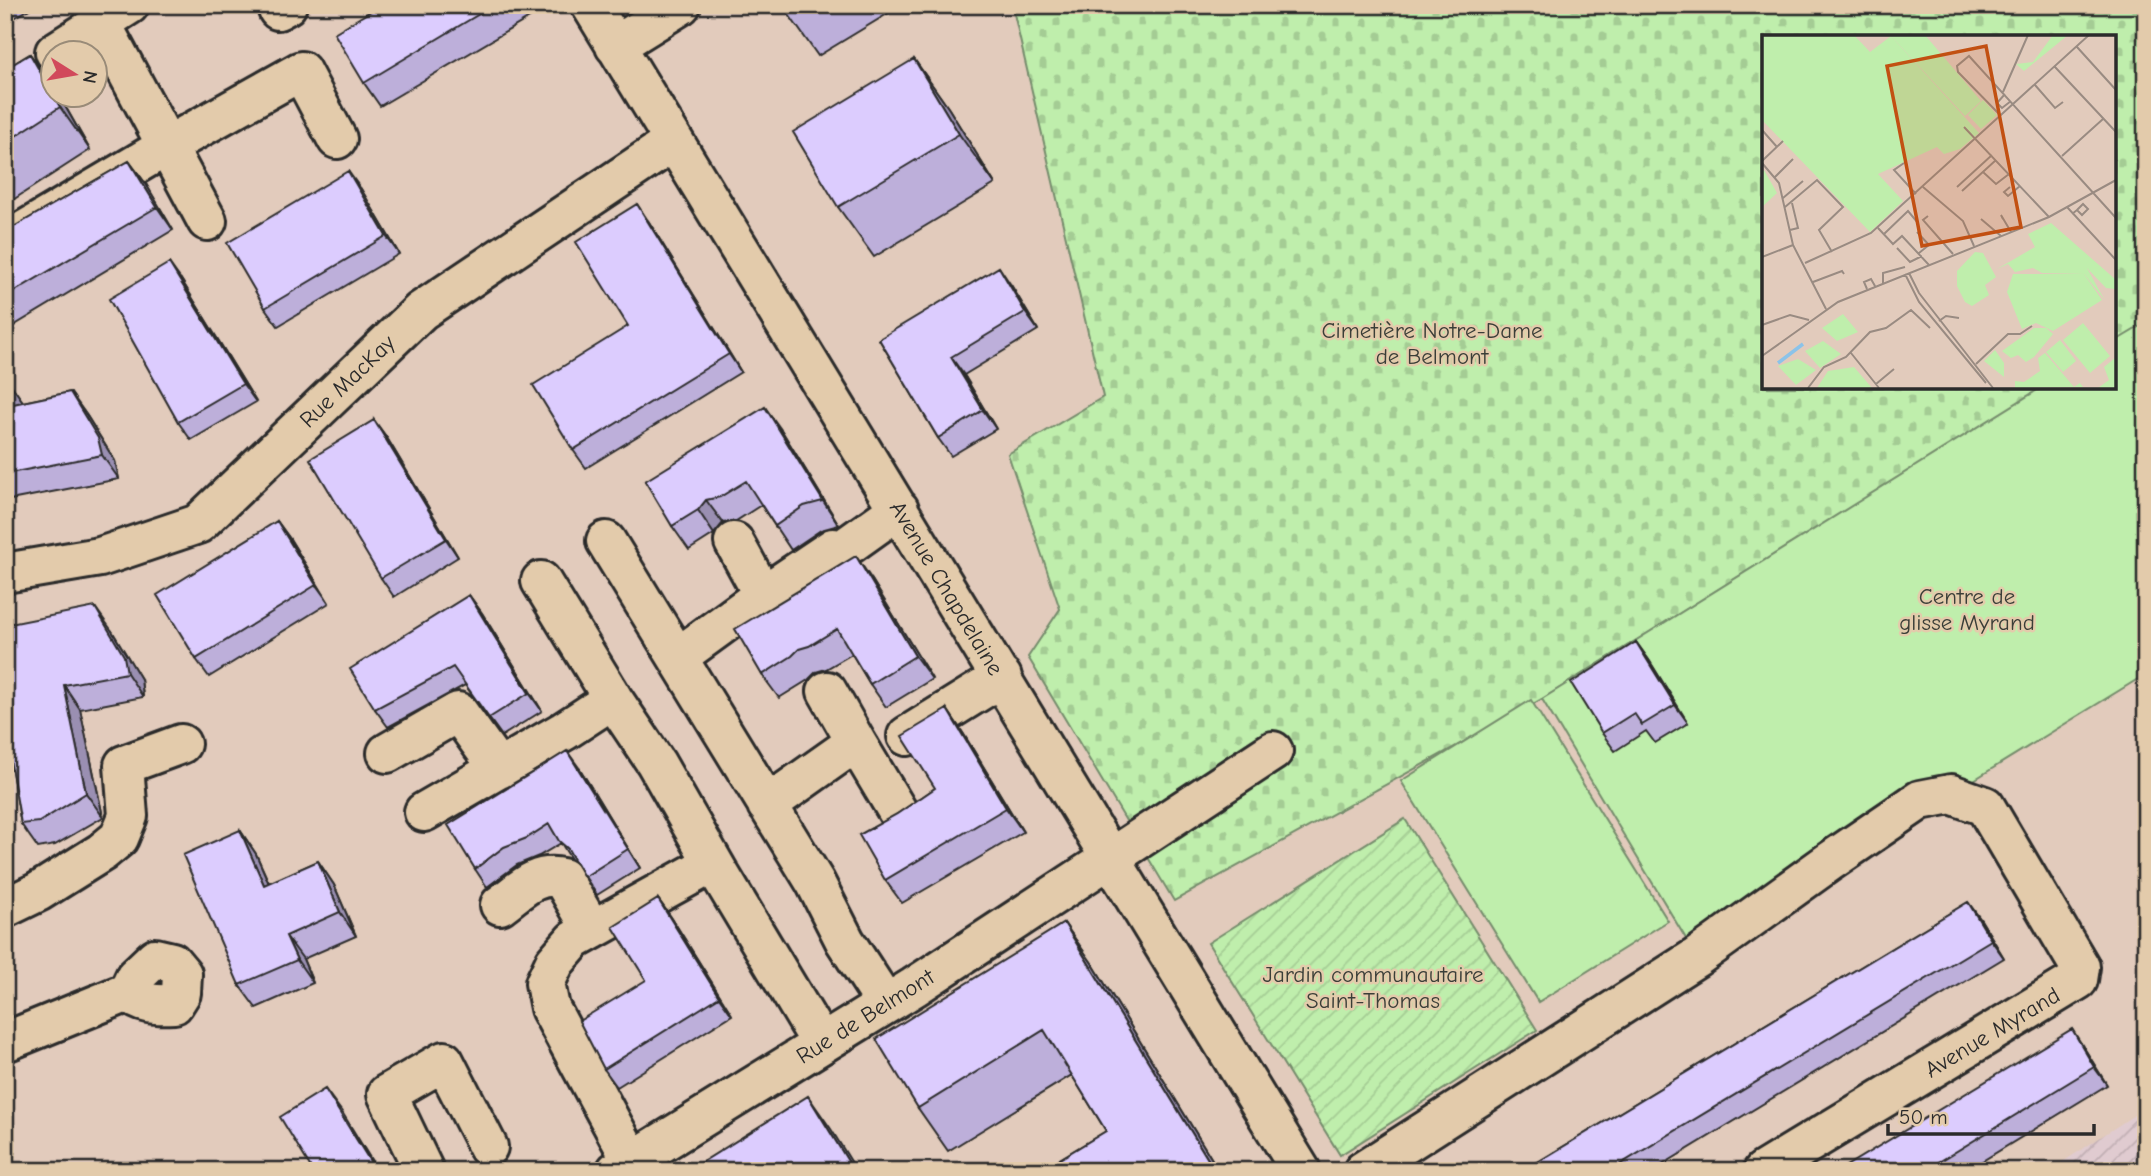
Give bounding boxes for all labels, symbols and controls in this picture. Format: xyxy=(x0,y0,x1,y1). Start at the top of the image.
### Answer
inset map xyxy=(1762,35,2116,388)
north arrow xyxy=(38,38,108,108)
text: N xyxy=(78,69,102,85)
park label: Cimetière Notre-Dame de Belmont xyxy=(1321,317,1543,370)
street label: Rue MacKay xyxy=(294,329,401,433)
street label: Avenue Chapdelaine xyxy=(884,496,1009,680)
park label: Centre de glisse Myrand xyxy=(1899,583,2035,636)
park label: Jardin communautaire Saint-Thomas xyxy=(1262,961,1484,1014)
street label: Rue de Belmont xyxy=(791,963,940,1070)
street label: Avenue Myrand xyxy=(1920,982,2065,1083)
scale bar xyxy=(1888,1092,2095,1136)
text: 50 m xyxy=(1899,1105,1948,1129)

